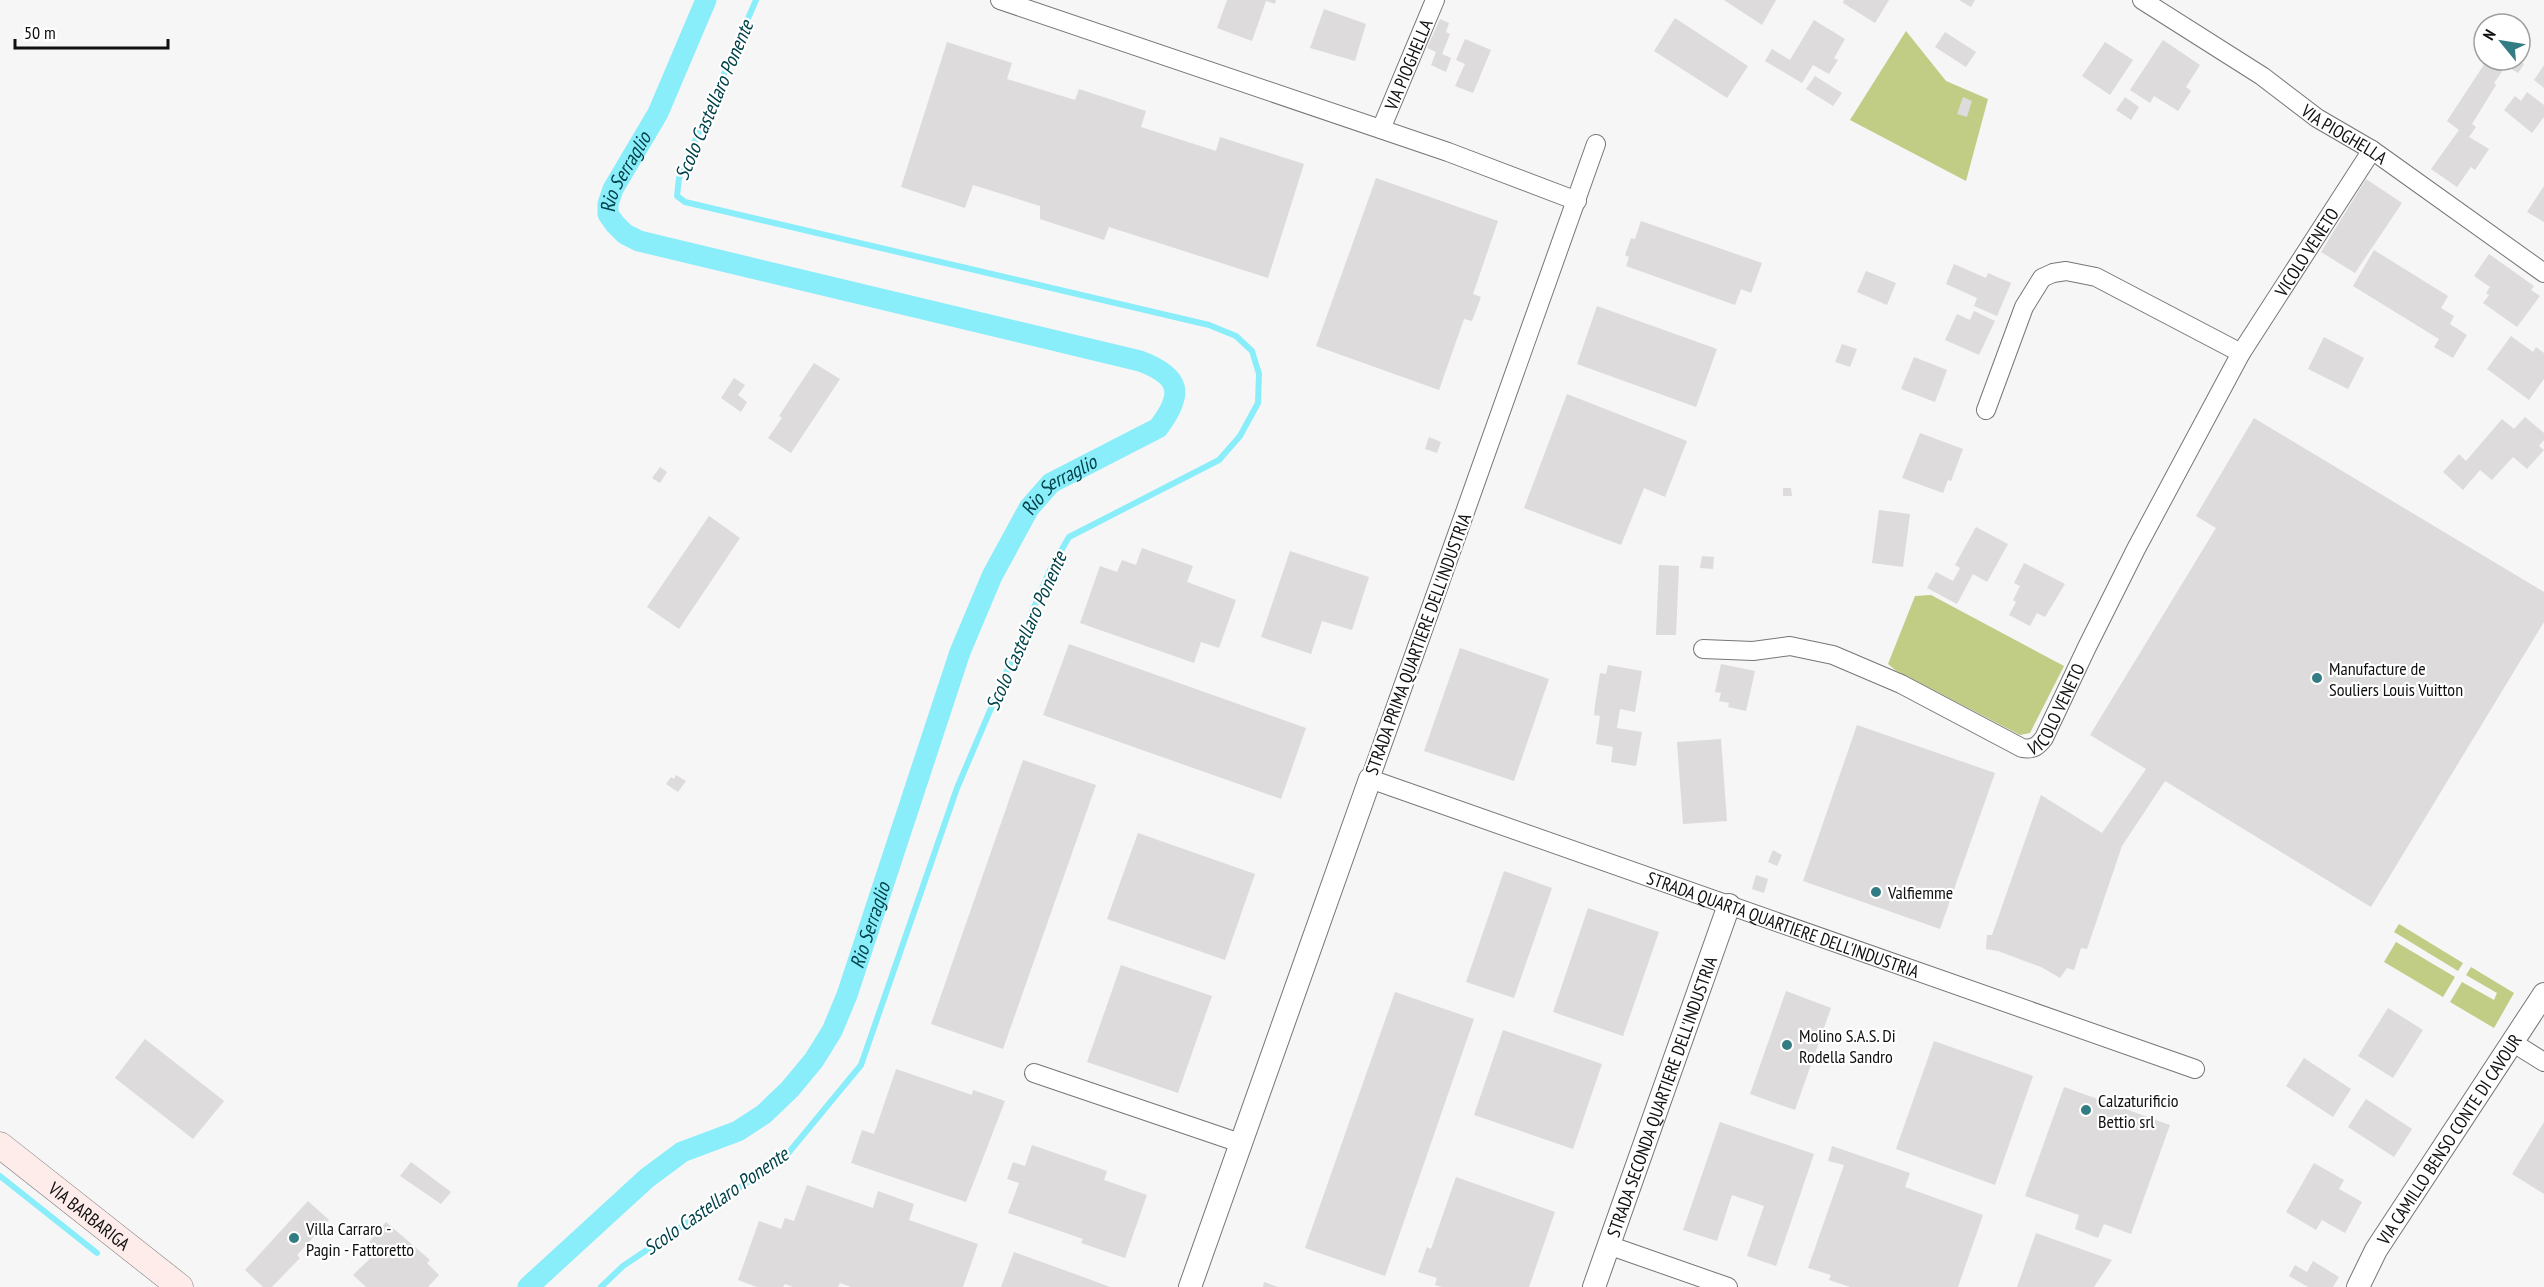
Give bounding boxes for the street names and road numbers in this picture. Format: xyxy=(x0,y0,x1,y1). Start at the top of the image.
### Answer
street label: VIA PIOGHELLA xyxy=(1378,15,1437,114)
street label: VIA PIOGHELLA xyxy=(2296,98,2392,169)
street label: VICOLO VENETO xyxy=(2269,203,2343,301)
street label: STRADA PRIMA QUARTIERE DELL'INDUSTRIA xyxy=(1360,510,1476,778)
street label: VICOLO VENETO xyxy=(2024,659,2089,760)
street label: STRADA QUARTA QUARTIERE DELL'INDUSTRIA xyxy=(1644,866,1923,983)
street label: STRADA SECONDA QUARTIERE DELL'INDUSTRIA xyxy=(1601,953,1722,1240)
street label: VIA CAMILLO BENSO CONTE DI CAVOUR xyxy=(2371,1029,2527,1249)
street label: VIA BARBARIGA xyxy=(43,1176,135,1255)

